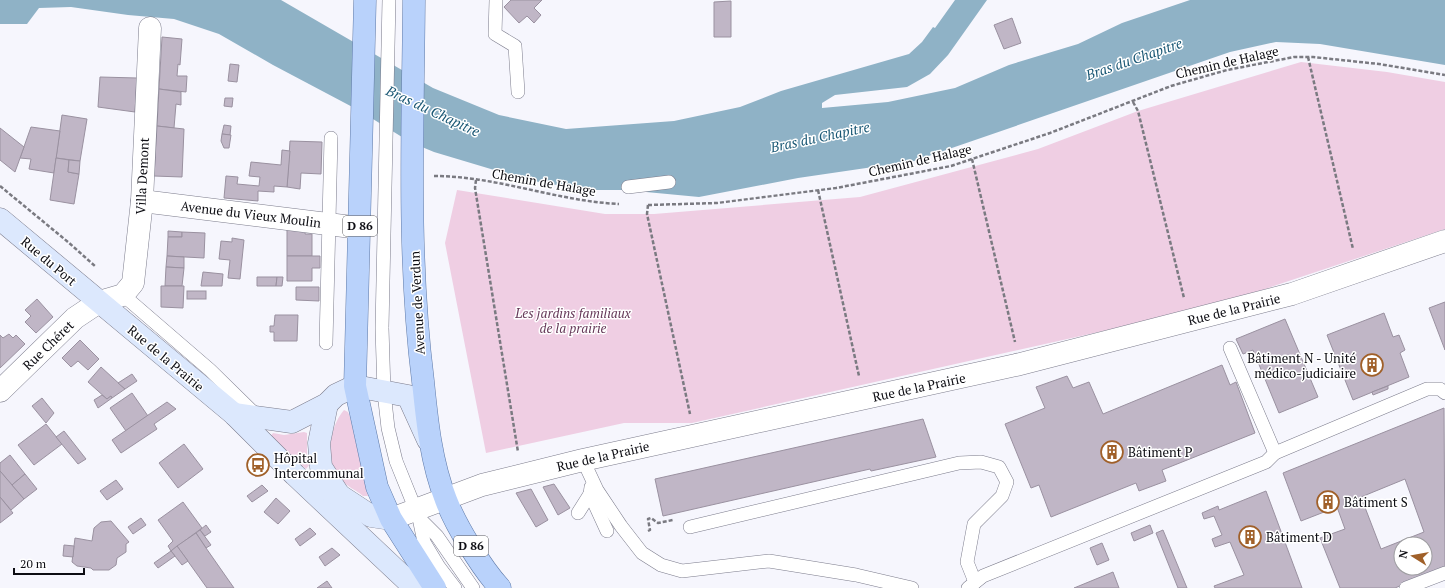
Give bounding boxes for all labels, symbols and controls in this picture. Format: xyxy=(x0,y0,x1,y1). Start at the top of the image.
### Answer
water label: Bras du Chapitre xyxy=(1082,33,1185,84)
street label: Chemin de Halage xyxy=(1174,41,1280,83)
water label: Bras du Chapitre xyxy=(383,80,484,141)
water label: Bras du Chapitre xyxy=(768,117,872,157)
street label: Villa Demont xyxy=(131,137,153,215)
street label: Chemin de Halage xyxy=(867,139,973,181)
street label: Chemin de Halage xyxy=(491,164,597,200)
street label: Avenue du Vieux Moulin xyxy=(180,196,323,232)
road number: D 86 xyxy=(343,216,377,236)
street label: Rue du Port xyxy=(17,232,81,290)
street label: Avenue de Verdun xyxy=(405,250,429,355)
street label: Rue de la Prairie xyxy=(1186,289,1282,329)
park label: Les jardins familiaux de la prairie xyxy=(514,304,632,337)
street label: Rue Chéret xyxy=(19,316,78,374)
street label: Rue de la Prairie xyxy=(124,321,208,395)
place label: Bâtiment N - Unité médico-judiciaire xyxy=(1247,349,1356,382)
building icon: Bâtiment N - Unité médico-judiciaire xyxy=(1359,352,1385,378)
street label: Rue de la Prairie xyxy=(871,368,967,406)
street label: Rue de la Prairie xyxy=(555,437,651,475)
building icon: Bâtiment P xyxy=(1099,439,1125,465)
place label: Bâtiment P xyxy=(1128,443,1193,461)
place label: Hôpital Intercommunal xyxy=(274,449,364,482)
bus stop icon: Hôpital Intercommunal xyxy=(245,452,271,478)
building icon: Bâtiment S xyxy=(1315,489,1341,515)
place label: Bâtiment S xyxy=(1344,493,1408,511)
building icon: Bâtiment D xyxy=(1237,524,1263,550)
place label: Bâtiment D xyxy=(1266,528,1332,546)
road number: D 86 xyxy=(454,536,488,556)
north arrow xyxy=(1393,536,1433,576)
text: N xyxy=(1396,548,1411,560)
scale bar xyxy=(14,550,84,576)
text: 20 m xyxy=(20,556,47,571)

